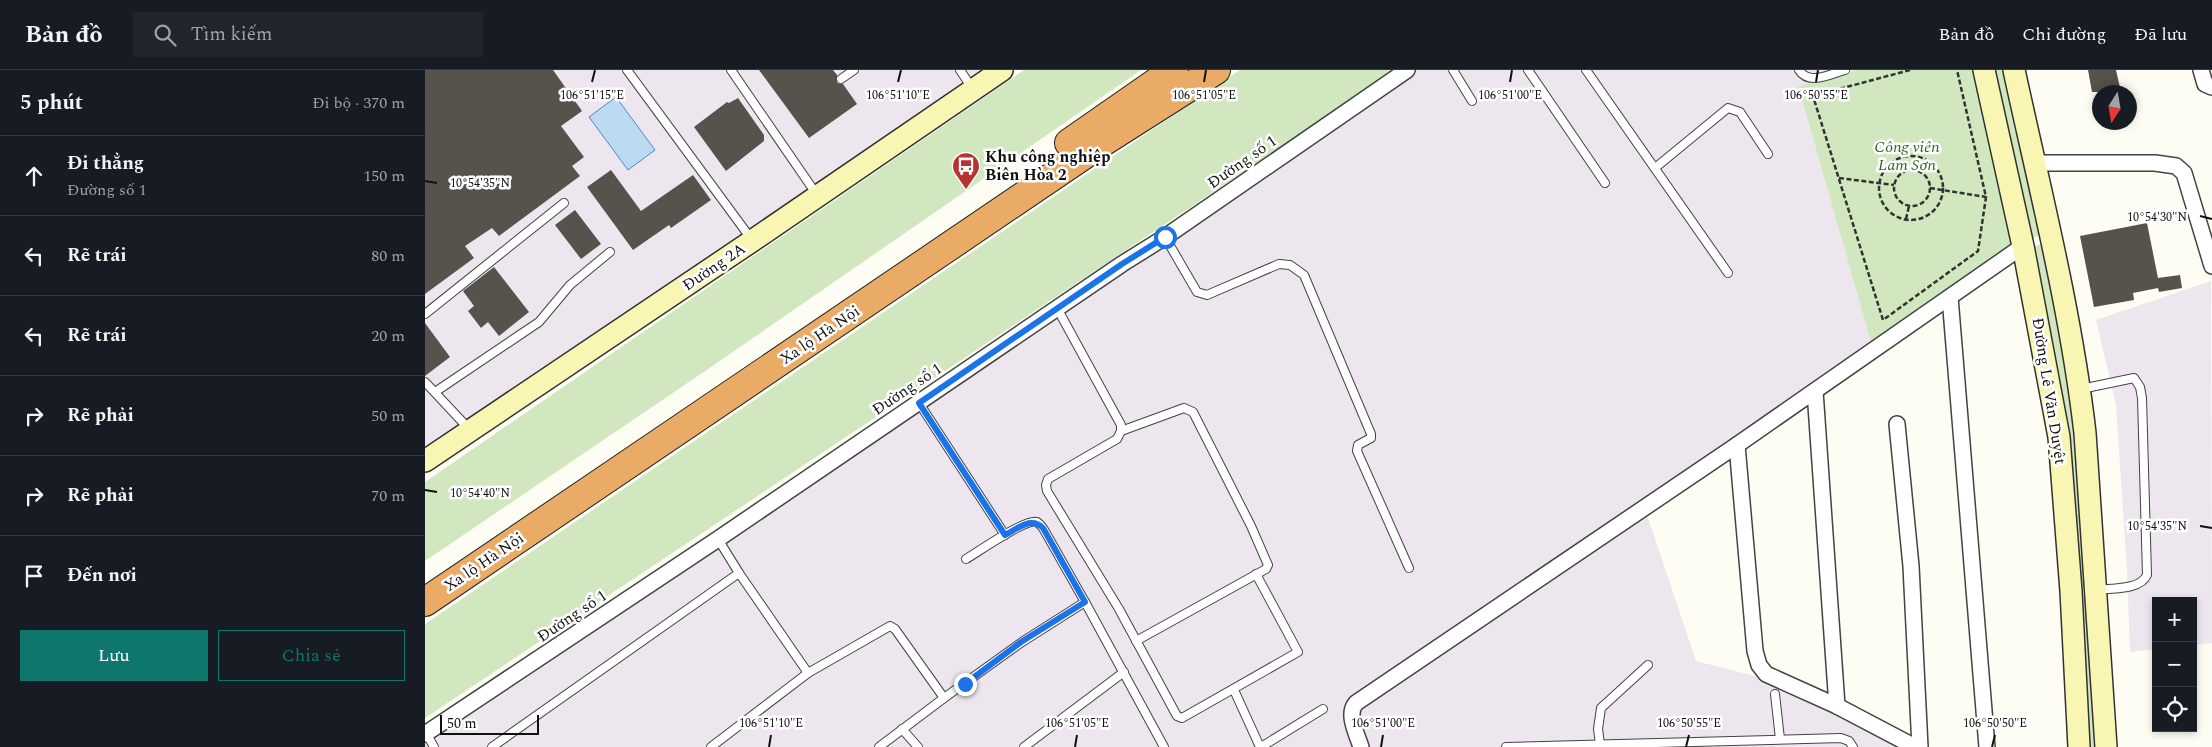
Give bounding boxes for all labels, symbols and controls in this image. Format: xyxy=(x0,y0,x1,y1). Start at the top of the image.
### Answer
search box xyxy=(133,12,483,57)
text: Bản đồ xyxy=(25,17,103,53)
text: Tìm kiếm xyxy=(191,20,272,49)
icon: search xyxy=(151,21,179,49)
text: Bản đồ xyxy=(1939,21,1994,48)
text: Chỉ đường xyxy=(2022,21,2106,48)
text: Đã lưu xyxy=(2134,21,2187,48)
north arrow xyxy=(2092,85,2137,130)
text: 106°51'15"E xyxy=(560,86,624,105)
text: 106°51'10"E xyxy=(866,86,930,105)
text: 106°51'05"E xyxy=(1172,86,1236,105)
text: 106°51'00"E xyxy=(1478,86,1542,105)
text: 106°50'55"E xyxy=(1784,86,1848,105)
text: 5 phút xyxy=(20,87,83,119)
text: Đi bộ · 370 m xyxy=(312,91,405,115)
street label: Đường số 1 xyxy=(1203,129,1281,195)
park label: Công viên Lam Sơn xyxy=(1874,135,1940,177)
place label: Khu công nghiệp Biên Hòa 2 xyxy=(985,145,1110,187)
text: Đi thẳng xyxy=(67,149,144,178)
bus stop icon: Khu công nghiệp Biên Hòa 2 xyxy=(951,151,981,190)
icon: ahead xyxy=(20,162,48,190)
text: 150 m xyxy=(363,164,405,188)
text: 10°54'35"N xyxy=(450,174,510,193)
text: Đường số 1 xyxy=(67,178,147,202)
text: 10°54'30"N xyxy=(2127,208,2187,227)
route start xyxy=(1154,226,1177,249)
street label: Đường 2A xyxy=(677,237,751,297)
text: Rẽ trái xyxy=(67,241,127,270)
icon: left xyxy=(20,242,48,270)
text: 80 m xyxy=(371,244,405,268)
street label: Xa lộ Hà Nội xyxy=(775,299,865,371)
street label: Đường Lê Văn Duyệt xyxy=(2026,316,2073,467)
text: Rẽ trái xyxy=(67,321,127,350)
icon: left xyxy=(20,322,48,350)
text: 20 m xyxy=(371,324,405,348)
street label: Đường số 1 xyxy=(867,357,947,421)
text: Rẽ phải xyxy=(67,401,134,430)
icon: right xyxy=(20,402,48,430)
text: 50 m xyxy=(371,404,405,428)
text: Rẽ phải xyxy=(67,481,134,510)
icon: right xyxy=(20,482,48,510)
text: 70 m xyxy=(371,484,405,508)
text: 10°54'40"N xyxy=(450,484,510,503)
text: 10°54'35"N xyxy=(2127,517,2187,536)
street label: Xa lộ Hà Nội xyxy=(439,526,529,598)
text: Đến nơi xyxy=(67,561,137,590)
icon: arrive xyxy=(20,562,48,590)
street label: Đường số 1 xyxy=(532,584,612,648)
map controls xyxy=(2152,597,2197,732)
button: + xyxy=(2152,597,2197,642)
button: Lưu xyxy=(20,630,208,681)
button: Chia sẻ xyxy=(218,630,405,681)
button: − xyxy=(2152,642,2197,687)
route end xyxy=(954,673,977,696)
button: locate xyxy=(2152,687,2197,732)
scale bar xyxy=(440,712,539,735)
text: 50 m xyxy=(447,713,477,734)
text: 106°51'10"E xyxy=(739,714,803,733)
text: 106°51'05"E xyxy=(1045,714,1109,733)
text: 106°51'00"E xyxy=(1351,714,1415,733)
text: 106°50'55"E xyxy=(1657,714,1721,733)
text: 106°50'50"E xyxy=(1963,714,2027,733)

